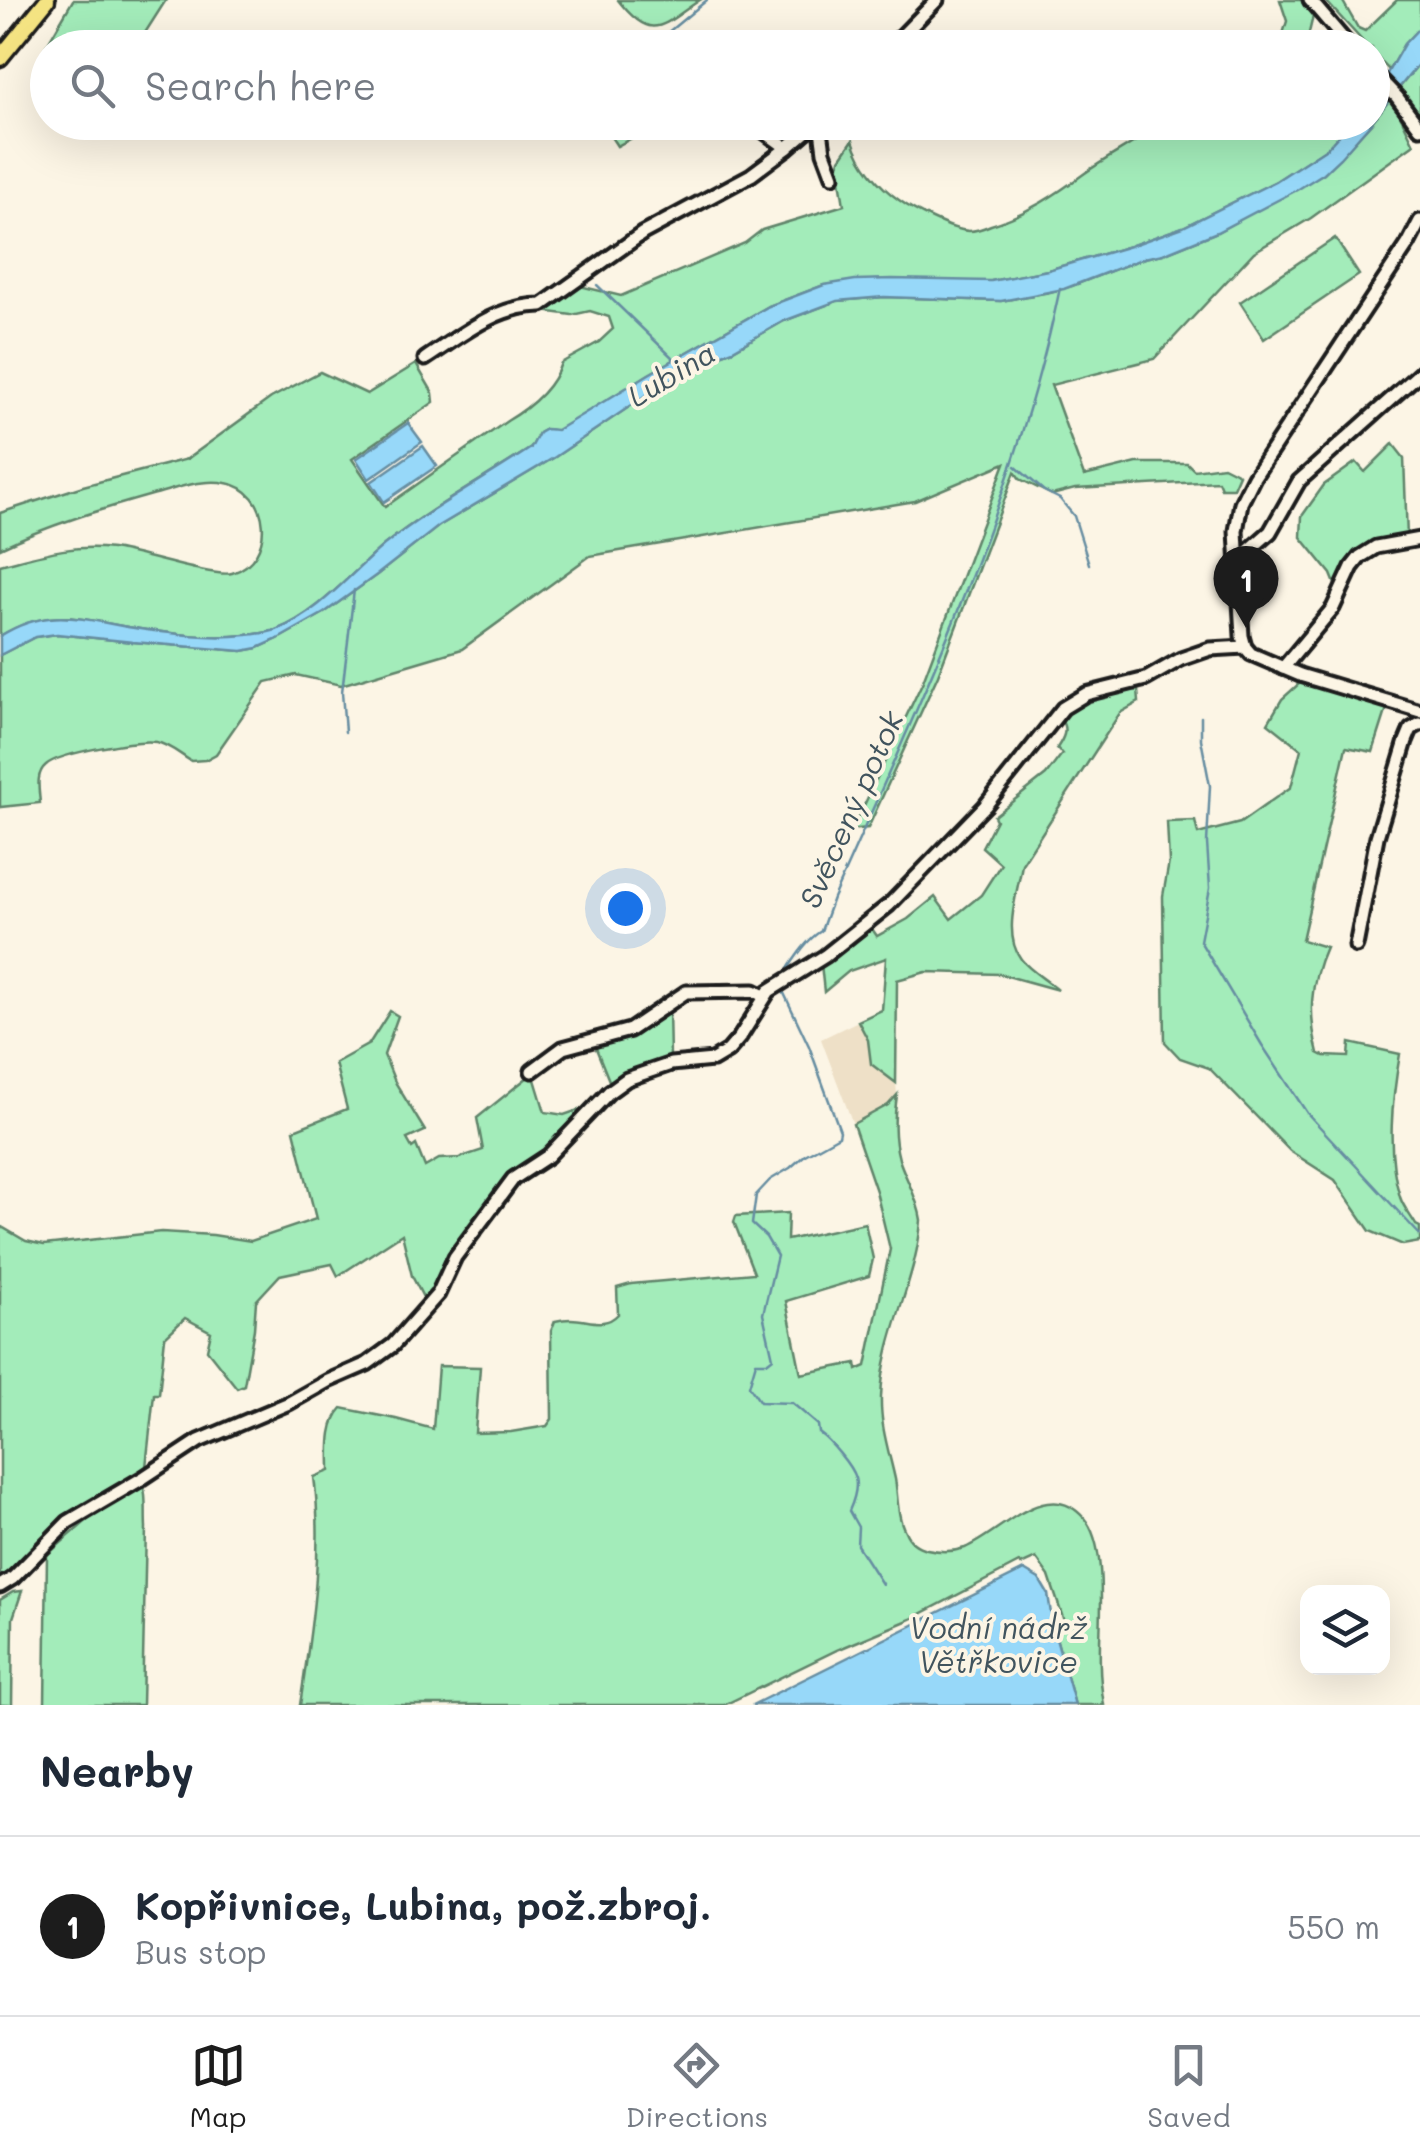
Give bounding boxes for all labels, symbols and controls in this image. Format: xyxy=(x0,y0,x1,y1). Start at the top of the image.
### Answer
search box xyxy=(30,30,1390,140)
icon: search xyxy=(65,58,120,113)
text: Search here xyxy=(145,60,376,110)
water label: Lubina xyxy=(620,331,722,415)
pin: 1 xyxy=(1214,546,1278,628)
water label: Svěcený potok xyxy=(789,703,912,914)
your location xyxy=(600,883,651,934)
map controls xyxy=(1300,1585,1390,1675)
button: layers xyxy=(1300,1585,1390,1675)
water label: Vodní nádrž Větřkovice xyxy=(909,1607,1088,1681)
text: Nearby xyxy=(40,1743,194,1798)
text: Kopřivnice, Lubina, pož.zbroj. xyxy=(135,1880,712,1930)
text: 1 xyxy=(65,1905,80,1947)
text: 550 m xyxy=(1287,1905,1380,1947)
text: Bus stop xyxy=(135,1930,267,1972)
tab: Map xyxy=(190,2038,247,2134)
tab: Directions xyxy=(626,2038,768,2134)
tab: Saved xyxy=(1147,2038,1230,2134)

